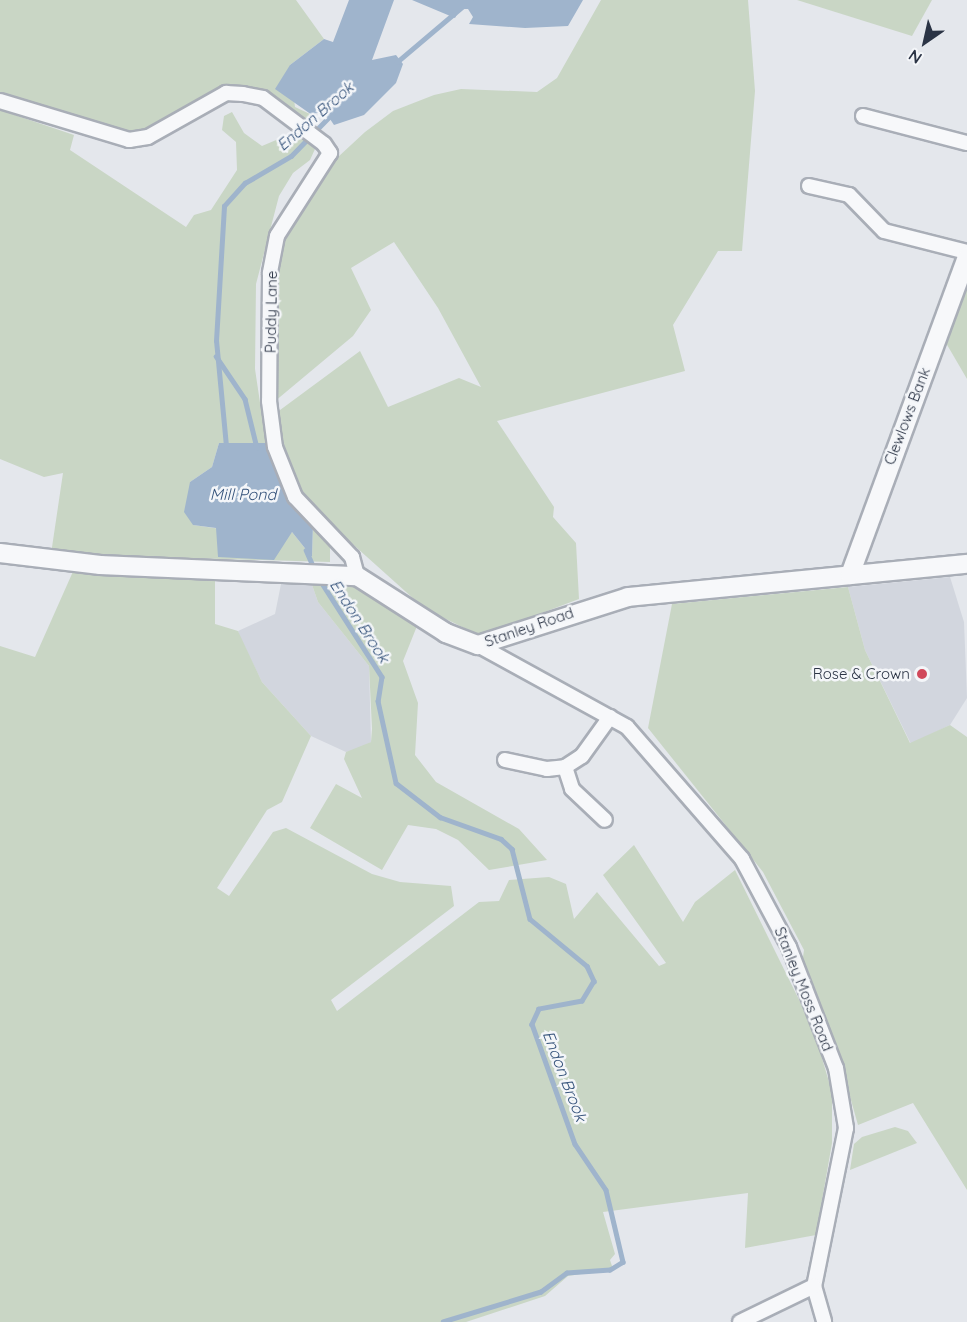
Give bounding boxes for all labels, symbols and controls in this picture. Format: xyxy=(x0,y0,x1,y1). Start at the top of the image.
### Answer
north arrow xyxy=(895,12,955,72)
text: N xyxy=(904,45,925,69)
water label: Endon Brook xyxy=(273,77,357,155)
street label: Puddy Lane xyxy=(261,271,281,353)
street label: Clewlows Bank xyxy=(880,365,934,467)
water label: Mill Pond xyxy=(210,484,276,504)
water label: Endon Brook xyxy=(326,576,394,666)
street label: Stanley Road xyxy=(482,603,576,651)
place label: Rose & Crown xyxy=(813,665,910,683)
marker: Rose & Crown xyxy=(915,667,929,681)
street label: Stanley Moss Road xyxy=(771,924,837,1054)
water label: Endon Brook xyxy=(539,1028,591,1124)

